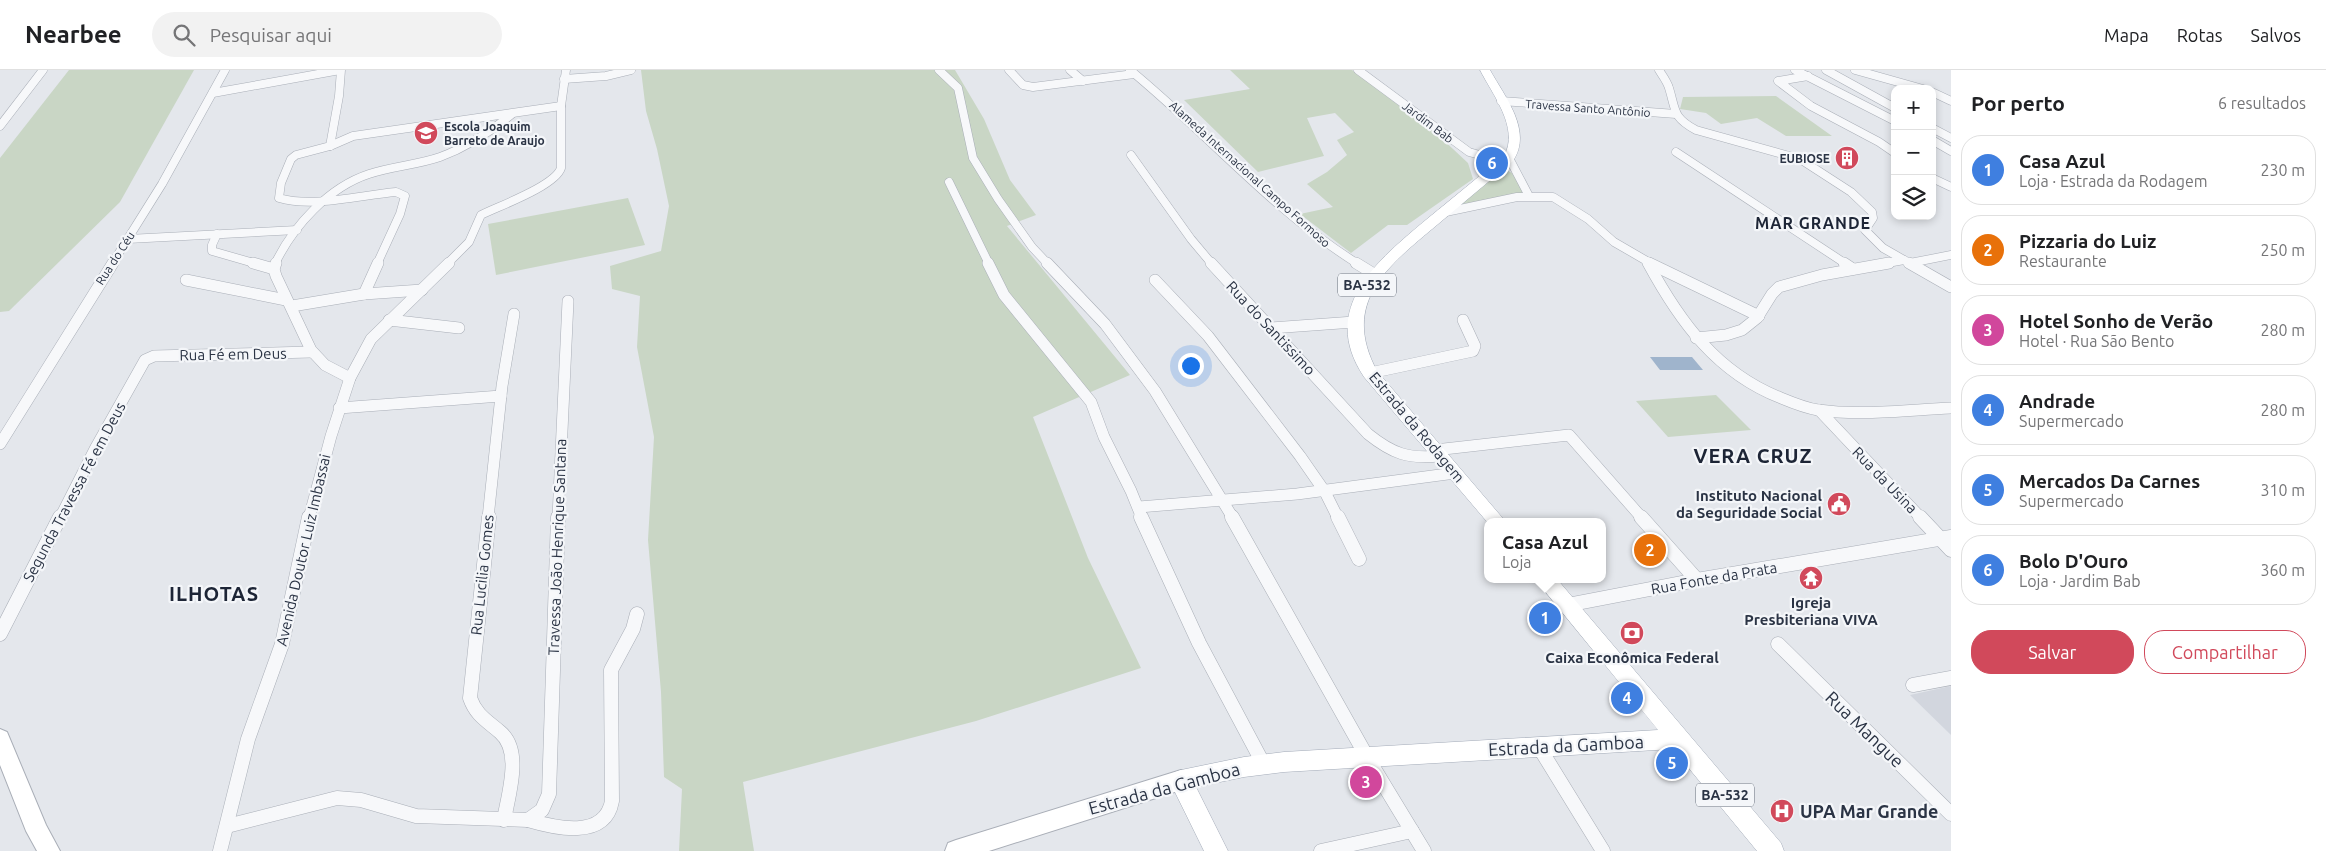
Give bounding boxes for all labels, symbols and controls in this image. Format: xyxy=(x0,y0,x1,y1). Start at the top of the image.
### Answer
search box xyxy=(152,12,502,57)
text: Nearbee xyxy=(25,21,122,48)
icon: search xyxy=(170,21,198,49)
text: Pesquisar aqui xyxy=(210,24,332,46)
text: Mapa xyxy=(2104,25,2149,45)
text: Rotas xyxy=(2177,25,2223,45)
text: Salvos xyxy=(2251,25,2301,45)
map controls xyxy=(1891,85,1936,220)
button: + xyxy=(1891,85,1936,130)
text: Por perto xyxy=(1971,91,2065,115)
text: 6 resultados xyxy=(2218,94,2306,112)
street label: Travessa Santo Antônio xyxy=(1525,97,1651,119)
street label: Alameda Internacional Campo Formoso xyxy=(1167,98,1333,250)
street label: Jardim Bab xyxy=(1400,99,1456,145)
school or university icon: Escola Joaquim Barreto de Araujo xyxy=(413,120,439,146)
place label: Escola Joaquim Barreto de Araujo xyxy=(444,120,545,147)
button: − xyxy=(1891,130,1936,175)
pin: 6 xyxy=(1476,144,1508,182)
building icon: EUBIOSE xyxy=(1834,145,1860,171)
text: Casa Azul xyxy=(2019,150,2105,172)
place label: EUBIOSE xyxy=(1780,152,1830,165)
text: 1 xyxy=(1983,161,1993,179)
text: 230 m xyxy=(2260,161,2305,179)
text: Loja · Estrada da Rodagem xyxy=(2019,172,2208,190)
button: layers xyxy=(1891,175,1936,220)
district label: MAR GRANDE xyxy=(1755,214,1871,232)
street label: Rua do Céu xyxy=(93,229,137,287)
text: Pizzaria do Luiz xyxy=(2019,230,2156,252)
text: 2 xyxy=(1983,241,1993,259)
text: 250 m xyxy=(2260,241,2305,259)
text: Restaurante xyxy=(2019,252,2107,270)
road number: BA-532 xyxy=(1338,274,1396,296)
street label: Rua do Santissimo xyxy=(1223,278,1319,378)
text: Hotel Sonho de Verão xyxy=(2019,310,2213,332)
text: 3 xyxy=(1983,321,1993,339)
text: 280 m xyxy=(2260,321,2305,339)
text: Hotel · Rua São Bento xyxy=(2019,332,2174,350)
street label: Rua Fé em Deus xyxy=(179,345,287,363)
your location xyxy=(1178,353,1204,379)
street label: Estrada da Rodagem xyxy=(1366,368,1468,486)
text: Andrade xyxy=(2019,390,2095,412)
street label: Segunda Travessa Fé em Deus xyxy=(19,399,129,585)
text: 4 xyxy=(1983,401,1993,419)
text: 280 m xyxy=(2260,401,2305,419)
text: Supermercado xyxy=(2019,412,2124,430)
street label: Travessa João Henrique Santana xyxy=(545,438,569,656)
street label: Rua da Usina xyxy=(1849,443,1921,517)
district label: VERA CRUZ xyxy=(1693,444,1813,467)
street label: Avenida Doutor Luiz Imbassai xyxy=(273,452,333,648)
text: Mercados Da Carnes xyxy=(2019,470,2200,492)
text: 5 xyxy=(1983,481,1993,499)
text: 310 m xyxy=(2260,481,2305,499)
place label: Instituto Nacional da Seguridade Social xyxy=(1676,487,1822,521)
public building icon: Instituto Nacional da Seguridade Social xyxy=(1826,491,1852,517)
text: Supermercado xyxy=(2019,492,2124,510)
street label: Rua Lucilia Gomes xyxy=(467,514,497,636)
popup xyxy=(1484,518,1606,583)
text: Casa Azul xyxy=(1502,531,1588,553)
pin: 2 xyxy=(1634,531,1666,569)
text: Bolo D'Ouro xyxy=(2019,550,2128,572)
text: Loja xyxy=(1502,553,1532,571)
street label: Rua Fonte da Prata xyxy=(1650,559,1778,597)
text: 6 xyxy=(1983,561,1993,579)
text: 360 m xyxy=(2260,561,2305,579)
temple icon: Igreja Presbiteriana VIVA xyxy=(1798,565,1824,591)
text: Loja · Jardim Bab xyxy=(2019,572,2141,590)
district label: ILHOTAS xyxy=(169,582,259,605)
place label: Igreja Presbiteriana VIVA xyxy=(1744,594,1878,628)
pin: 1 xyxy=(1529,599,1561,637)
bank icon: Caixa Econômica Federal xyxy=(1619,620,1645,646)
button: Salvar xyxy=(1971,630,2134,674)
button: Compartilhar xyxy=(2144,630,2306,674)
place label: Caixa Econômica Federal xyxy=(1545,649,1719,666)
pin: 4 xyxy=(1611,679,1643,717)
street label: Rua Mangue xyxy=(1822,687,1908,771)
street label: Estrada da Gamboa xyxy=(1488,731,1644,759)
pin: 5 xyxy=(1656,744,1688,782)
street label: Estrada da Gamboa xyxy=(1086,758,1242,818)
pin: 3 xyxy=(1350,763,1382,801)
road number: BA-532 xyxy=(1696,784,1754,806)
hospital icon: UPA Mar Grande xyxy=(1769,798,1795,824)
place label: UPA Mar Grande xyxy=(1800,801,1938,821)

